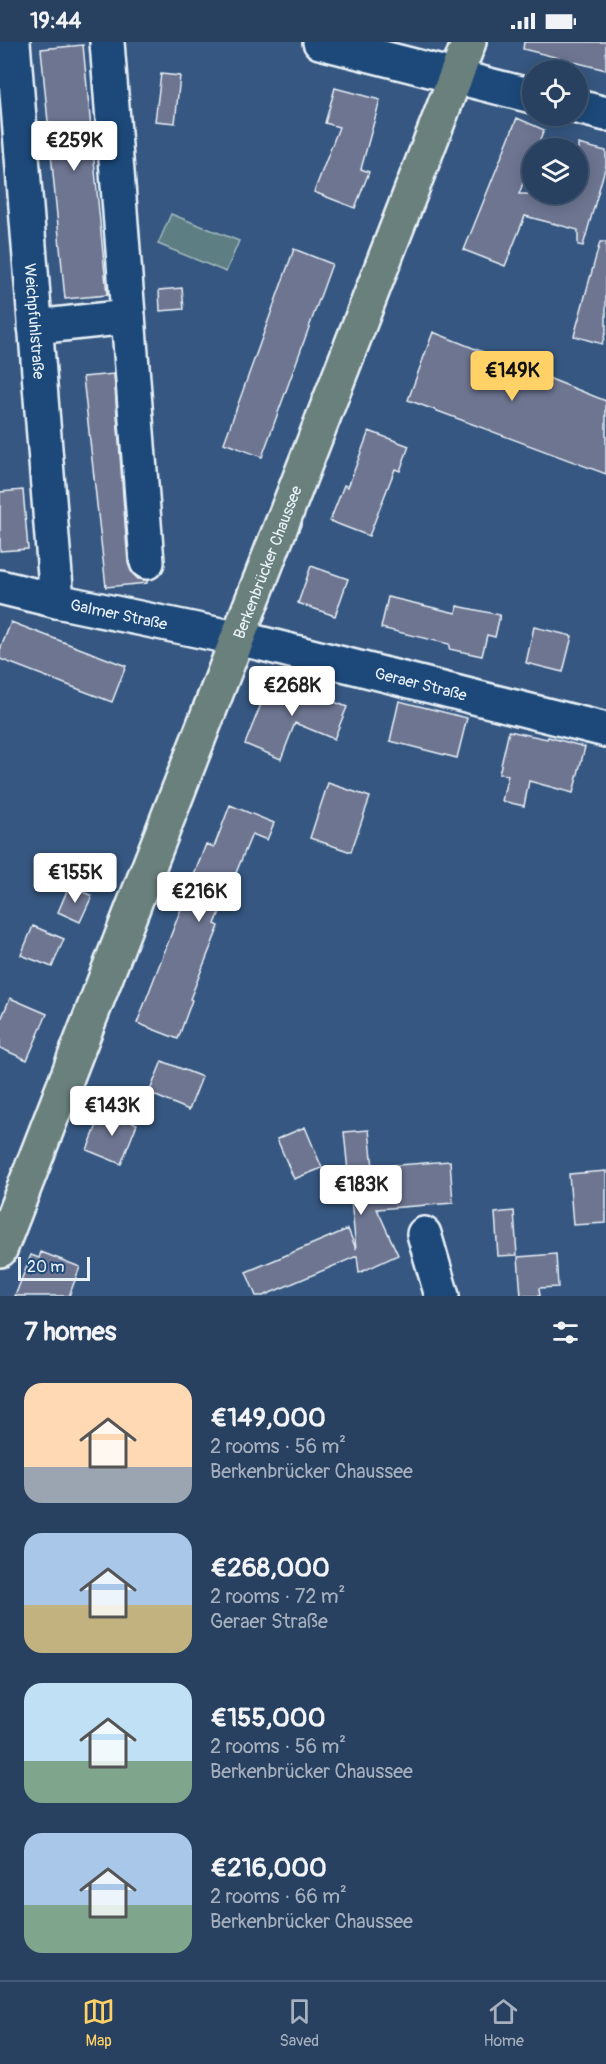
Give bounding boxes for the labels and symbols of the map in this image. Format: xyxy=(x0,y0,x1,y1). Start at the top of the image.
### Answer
pin: €259K xyxy=(32,121,116,172)
street label: Weichpfuhlstraße xyxy=(19,262,49,380)
pin: €149K xyxy=(470,351,554,402)
street label: Berkenbrücker Chaussee xyxy=(229,483,307,642)
street label: Galmer Straße xyxy=(68,595,169,635)
street label: Geraer Straße xyxy=(373,663,469,706)
pin: €268K xyxy=(250,666,334,717)
pin: €155K xyxy=(33,853,117,904)
pin: €216K xyxy=(157,872,241,923)
pin: €143K xyxy=(70,1086,154,1137)
pin: €183K xyxy=(319,1165,403,1216)
scale bar xyxy=(18,1254,90,1282)

